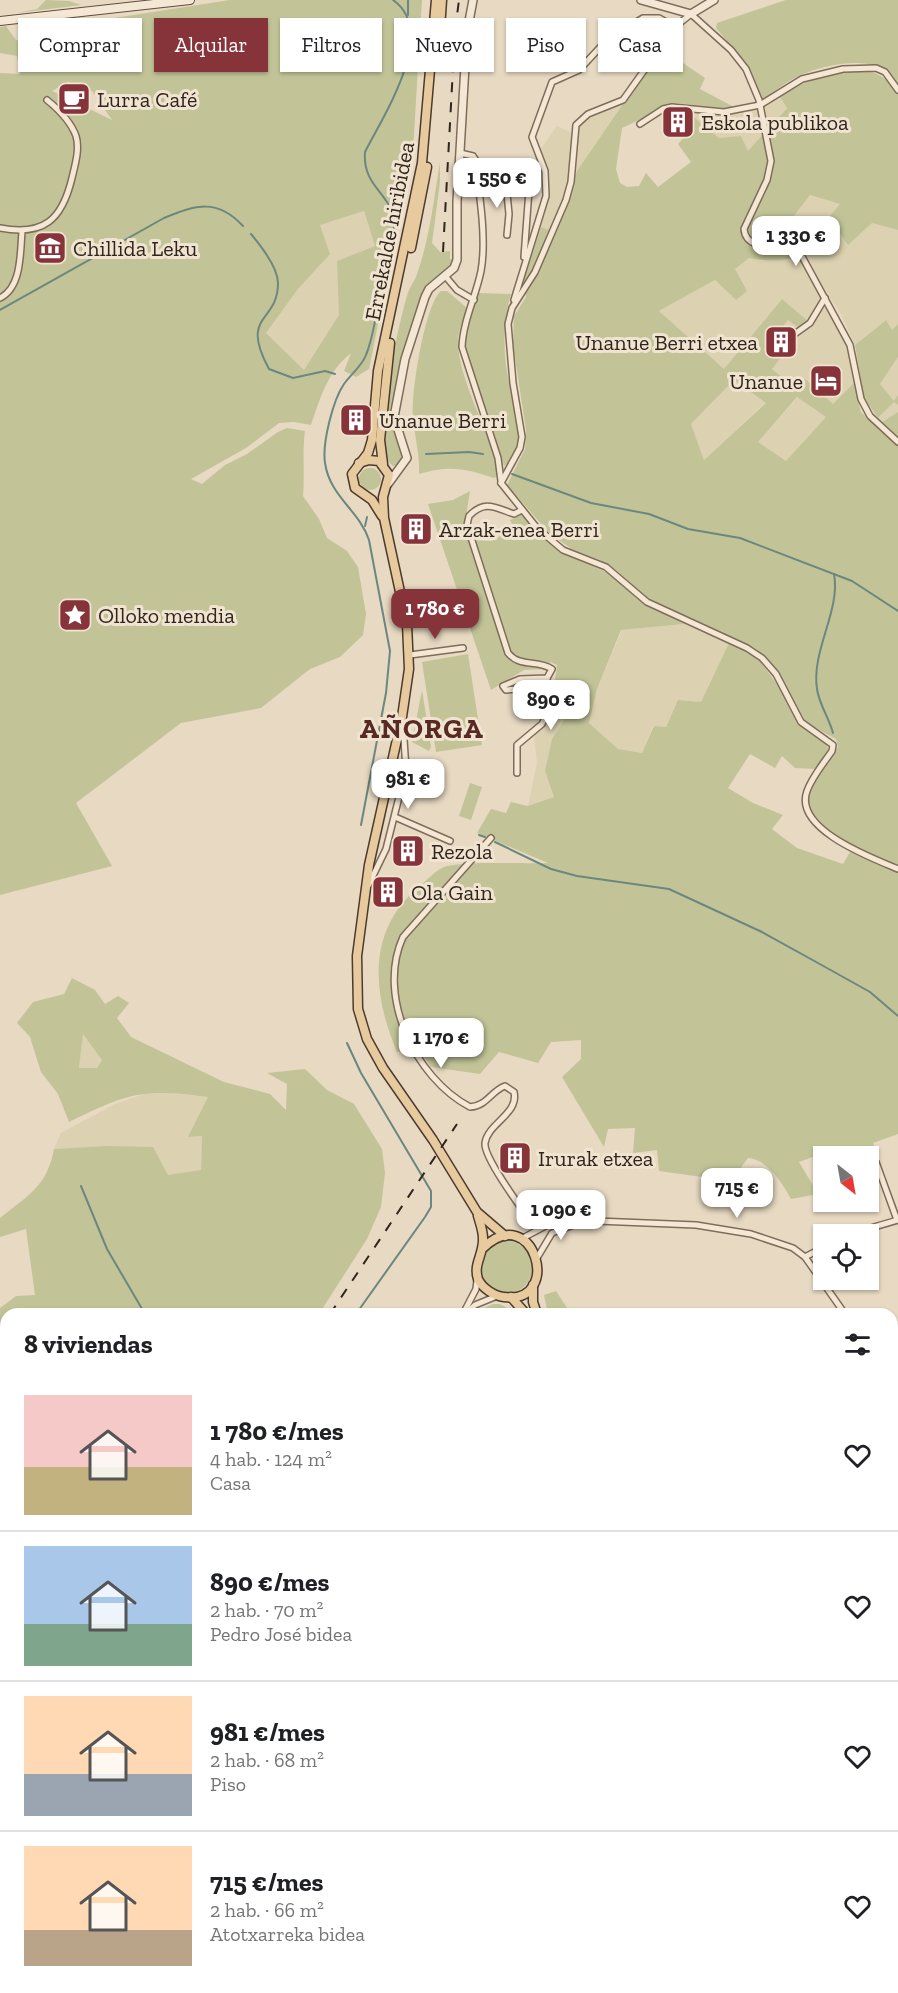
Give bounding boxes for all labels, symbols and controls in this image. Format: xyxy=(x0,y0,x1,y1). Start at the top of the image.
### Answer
chip: Comprar xyxy=(18,18,142,72)
chip: Alquilar xyxy=(154,18,268,72)
chip: Filtros xyxy=(280,18,382,72)
chip: Nuevo xyxy=(394,18,494,72)
chip: Piso xyxy=(506,18,586,72)
chip: Casa xyxy=(598,18,683,72)
cafe icon: Lurra Café xyxy=(56,81,92,117)
place label: Lurra Café xyxy=(97,86,197,113)
building icon: Eskola publikoa xyxy=(660,104,696,140)
place label: Eskola publikoa xyxy=(701,109,849,136)
street label: Errekalde hiribidea xyxy=(359,139,420,323)
pin: 1 550 € xyxy=(442,158,552,209)
text: 1 550 € xyxy=(467,165,527,189)
pin: 1 330 € xyxy=(741,216,851,267)
text: 1 330 € xyxy=(766,223,826,247)
museum icon: Chillida Leku xyxy=(32,230,68,266)
place label: Chillida Leku xyxy=(73,235,198,262)
building icon: Unanue Berri etxea xyxy=(763,324,799,360)
place label: Unanue Berri etxea xyxy=(576,329,758,356)
hotel icon: Unanue xyxy=(808,363,844,399)
place label: Unanue xyxy=(729,368,803,395)
building icon: Unanue Berri xyxy=(338,402,374,438)
place label: Unanue Berri xyxy=(379,407,506,434)
building icon: Arzak-enea Berri xyxy=(398,511,434,547)
place label: Arzak-enea Berri xyxy=(439,516,599,543)
pin: 1 780 € xyxy=(380,589,490,640)
text: 1 780 € xyxy=(405,596,465,620)
place icon: Olloko mendia xyxy=(57,597,93,633)
place label: Olloko mendia xyxy=(98,602,235,629)
pin: 890 € xyxy=(509,680,593,731)
text: 890 € xyxy=(527,687,575,711)
district label: AÑORGA xyxy=(360,712,484,745)
pin: 981 € xyxy=(366,759,450,810)
text: 981 € xyxy=(385,766,431,790)
building icon: Rezola xyxy=(390,833,426,869)
place label: Rezola xyxy=(431,838,493,865)
building icon: Ola Gain xyxy=(370,874,406,910)
place label: Ola Gain xyxy=(411,879,493,906)
pin: 1 170 € xyxy=(386,1018,496,1069)
text: 1 170 € xyxy=(413,1025,469,1049)
building icon: Irurak etxea xyxy=(497,1140,533,1176)
place label: Irurak etxea xyxy=(538,1145,654,1172)
north arrow xyxy=(813,1146,879,1212)
map controls xyxy=(813,1146,879,1290)
pin: 715 € xyxy=(695,1168,779,1219)
text: 715 € xyxy=(715,1175,759,1199)
pin: 1 090 € xyxy=(506,1190,616,1241)
text: 1 090 € xyxy=(530,1197,592,1221)
button: locate xyxy=(813,1224,879,1290)
text: 8 viviendas xyxy=(24,1328,153,1360)
icon: filters xyxy=(841,1328,874,1361)
text: 1 780 €/mes xyxy=(210,1415,344,1447)
icon: home xyxy=(72,1419,144,1491)
icon: heart xyxy=(841,1439,874,1472)
text: 4 hab. · 124 m² xyxy=(210,1447,332,1471)
text: Casa xyxy=(210,1471,251,1495)
text: 890 €/mes xyxy=(210,1566,329,1598)
icon: home xyxy=(72,1570,144,1642)
icon: heart xyxy=(841,1590,874,1623)
text: 2 hab. · 70 m² xyxy=(210,1598,324,1622)
text: Pedro José bidea xyxy=(210,1622,352,1646)
text: 981 €/mes xyxy=(210,1716,325,1748)
icon: home xyxy=(72,1720,144,1792)
icon: heart xyxy=(841,1740,874,1773)
text: 2 hab. · 68 m² xyxy=(210,1748,324,1772)
text: Piso xyxy=(210,1772,246,1796)
text: 715 €/mes xyxy=(210,1866,324,1898)
icon: home xyxy=(72,1870,144,1942)
icon: heart xyxy=(841,1890,874,1923)
text: 2 hab. · 66 m² xyxy=(210,1898,324,1922)
text: Atotxarreka bidea xyxy=(210,1922,365,1946)

